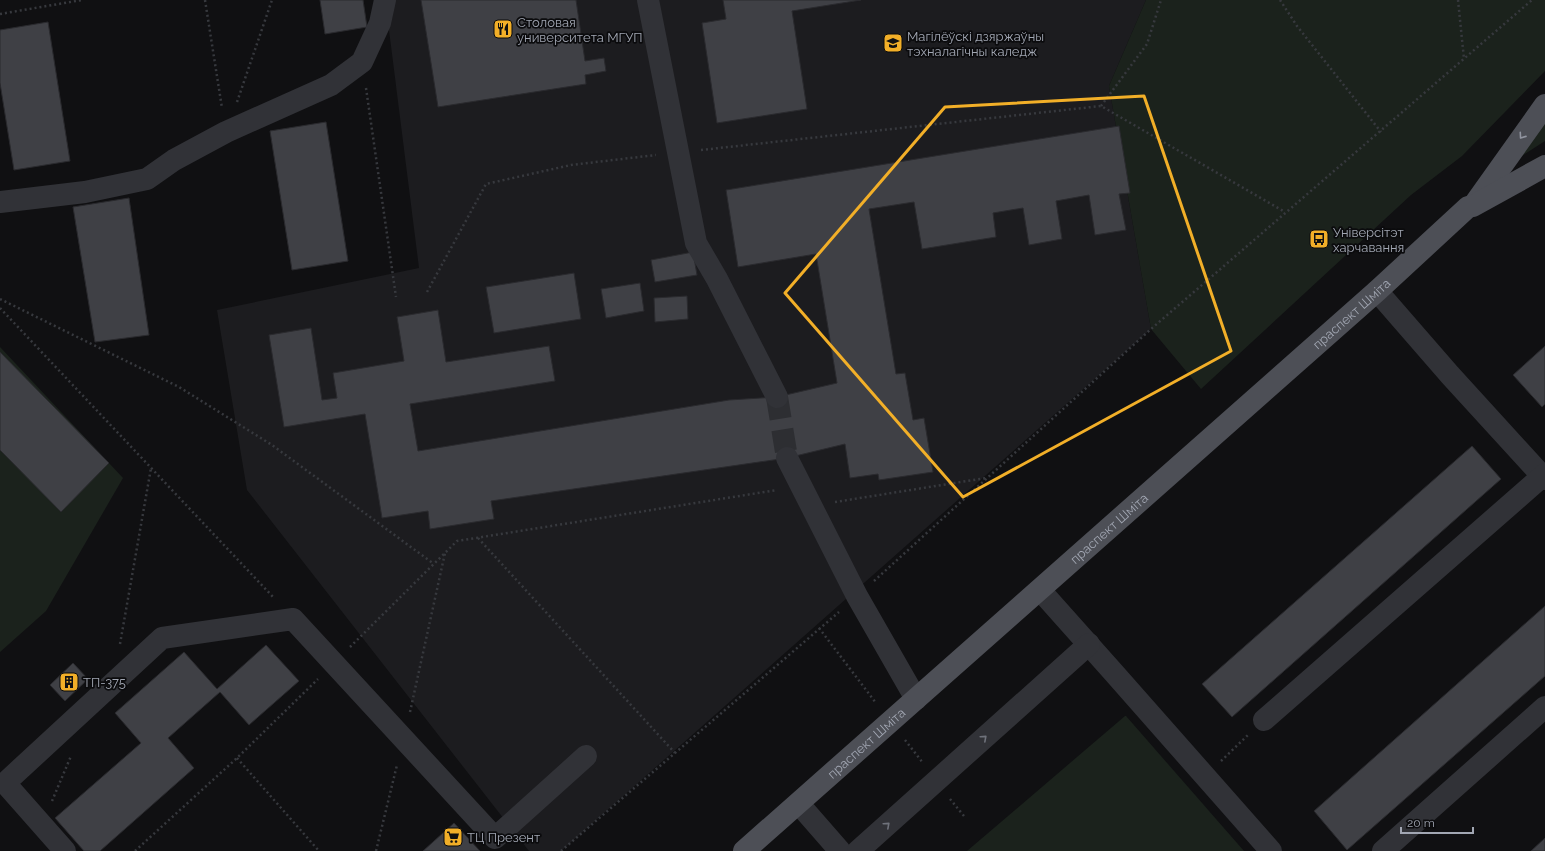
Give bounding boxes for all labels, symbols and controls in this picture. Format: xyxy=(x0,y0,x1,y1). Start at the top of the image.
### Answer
place label: Столовая университета МГУП xyxy=(517,15,643,45)
restaurant icon: Столовая университета МГУП xyxy=(492,18,514,40)
place label: Магілёўскі дзяржаўны тэхналагічны каледж xyxy=(907,29,1044,59)
school or university icon: Магілёўскі дзяржаўны тэхналагічны каледж xyxy=(882,32,904,54)
one-way arrow xyxy=(1520,132,1527,139)
place label: Універсітэт харчавання xyxy=(1333,225,1404,255)
bus stop icon: Універсітэт харчавання xyxy=(1308,228,1330,250)
street label: праспект Шміта xyxy=(1310,276,1394,352)
street label: праспект Шміта xyxy=(1067,490,1151,567)
building icon: ТП-375 xyxy=(58,671,80,693)
place label: ТП-375 xyxy=(83,675,126,690)
street label: праспект Шміта xyxy=(825,705,908,782)
one-way arrow xyxy=(979,736,987,743)
scale bar xyxy=(1401,809,1473,835)
text: 20 m xyxy=(1407,816,1435,830)
one-way arrow xyxy=(883,823,890,830)
supermarket icon: ТЦ Презент xyxy=(442,826,464,848)
place label: ТЦ Презент xyxy=(467,830,540,845)

